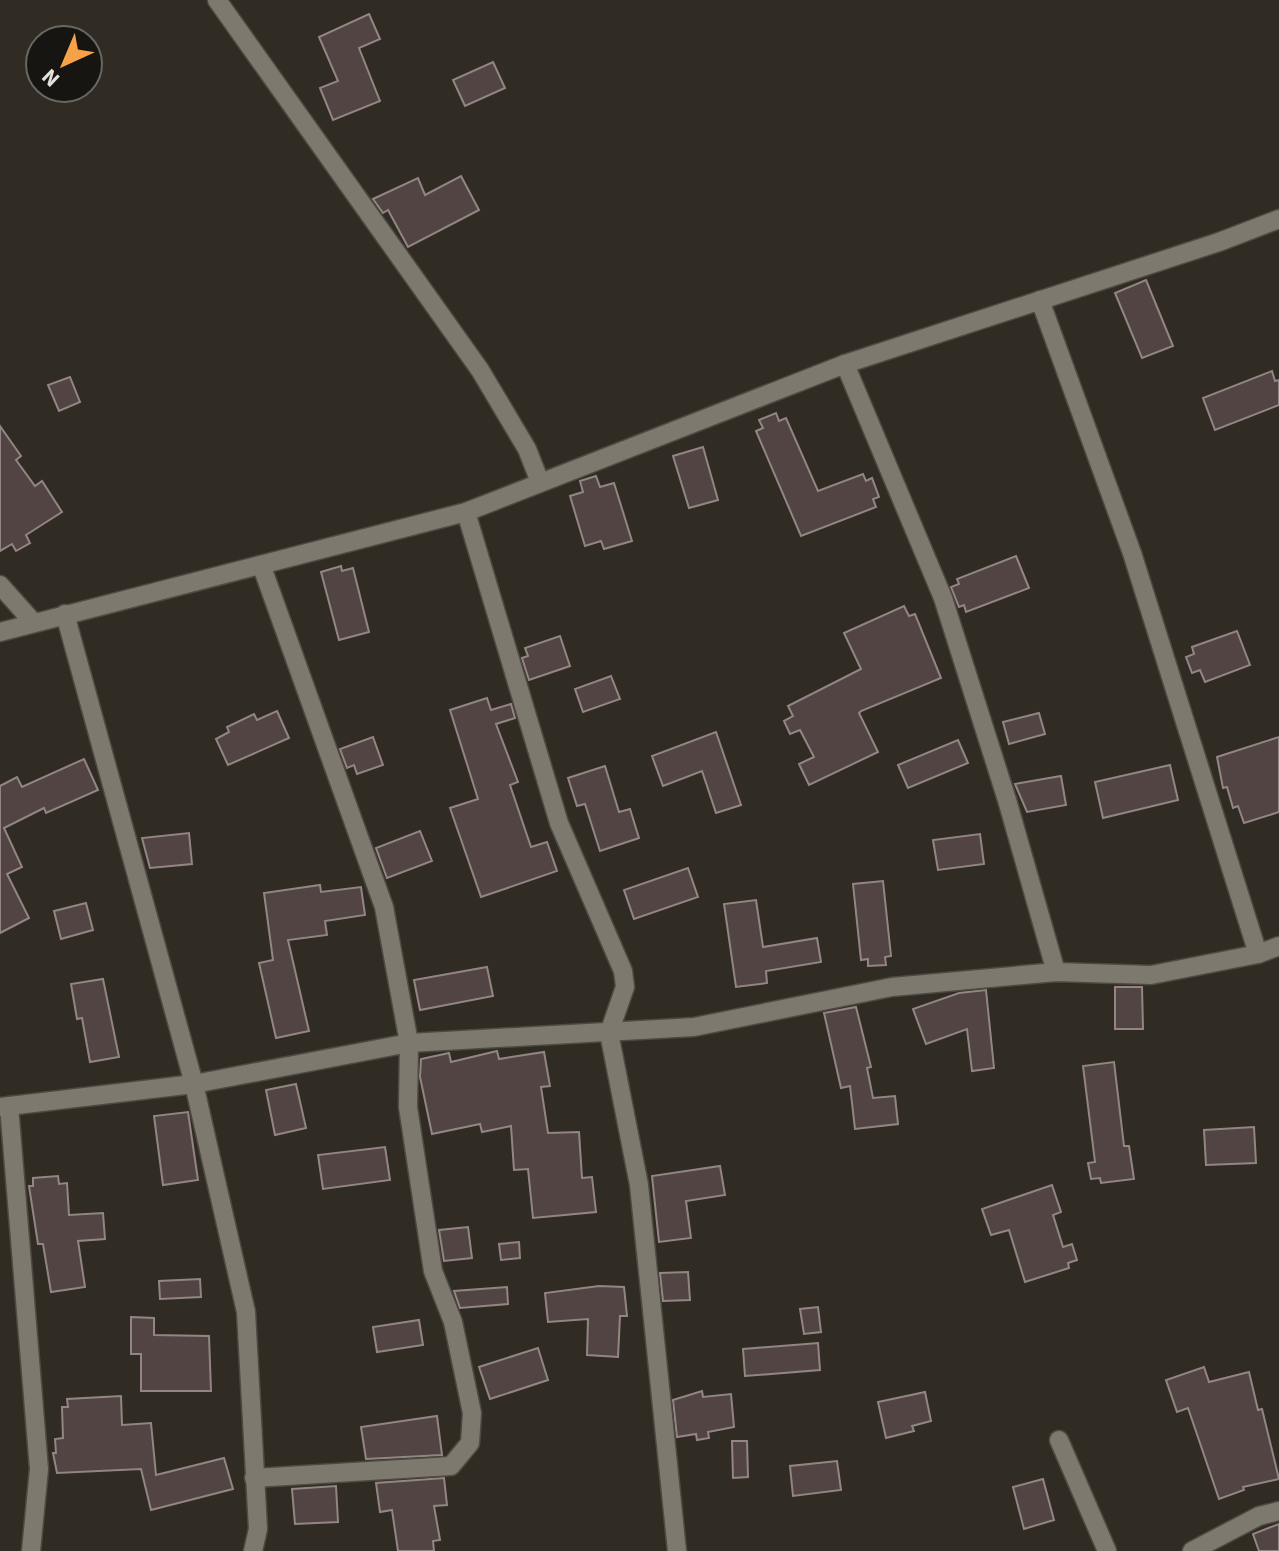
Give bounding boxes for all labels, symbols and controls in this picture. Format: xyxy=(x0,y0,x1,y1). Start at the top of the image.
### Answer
north arrow xyxy=(24,24,104,104)
text: N xyxy=(34,61,67,94)

